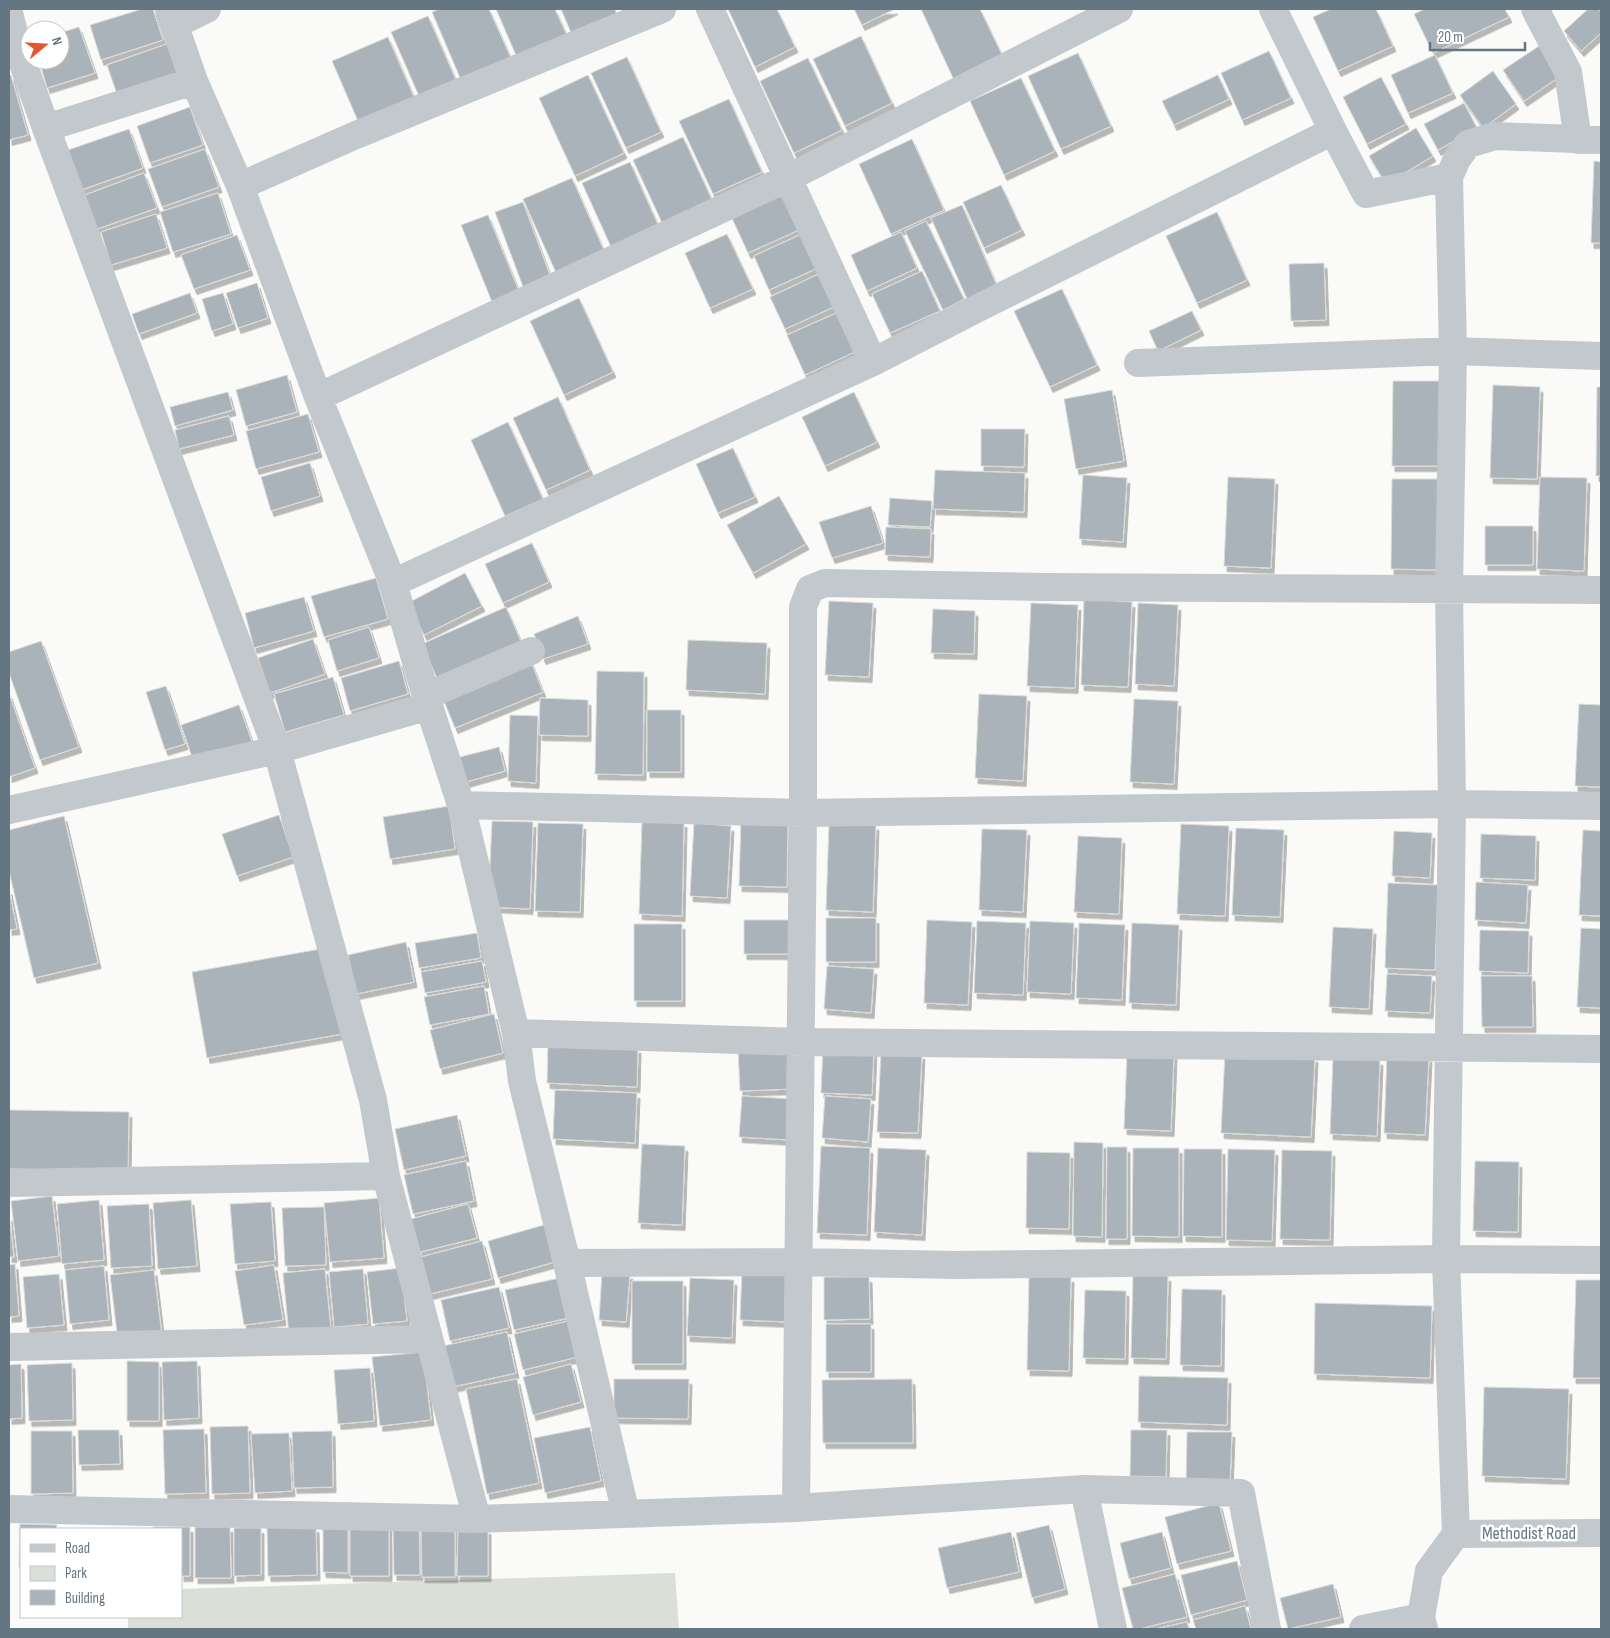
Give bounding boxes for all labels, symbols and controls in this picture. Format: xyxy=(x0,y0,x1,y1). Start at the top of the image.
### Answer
north arrow xyxy=(20,20,70,70)
scale bar xyxy=(1430,20,1525,52)
text: 20 m xyxy=(1438,28,1463,47)
text: N xyxy=(48,35,66,47)
street label: Methodist Road xyxy=(1482,1523,1576,1544)
legend xyxy=(20,1528,182,1618)
text: Road xyxy=(65,1539,90,1558)
text: Park xyxy=(65,1564,87,1583)
text: Building xyxy=(65,1589,105,1608)

